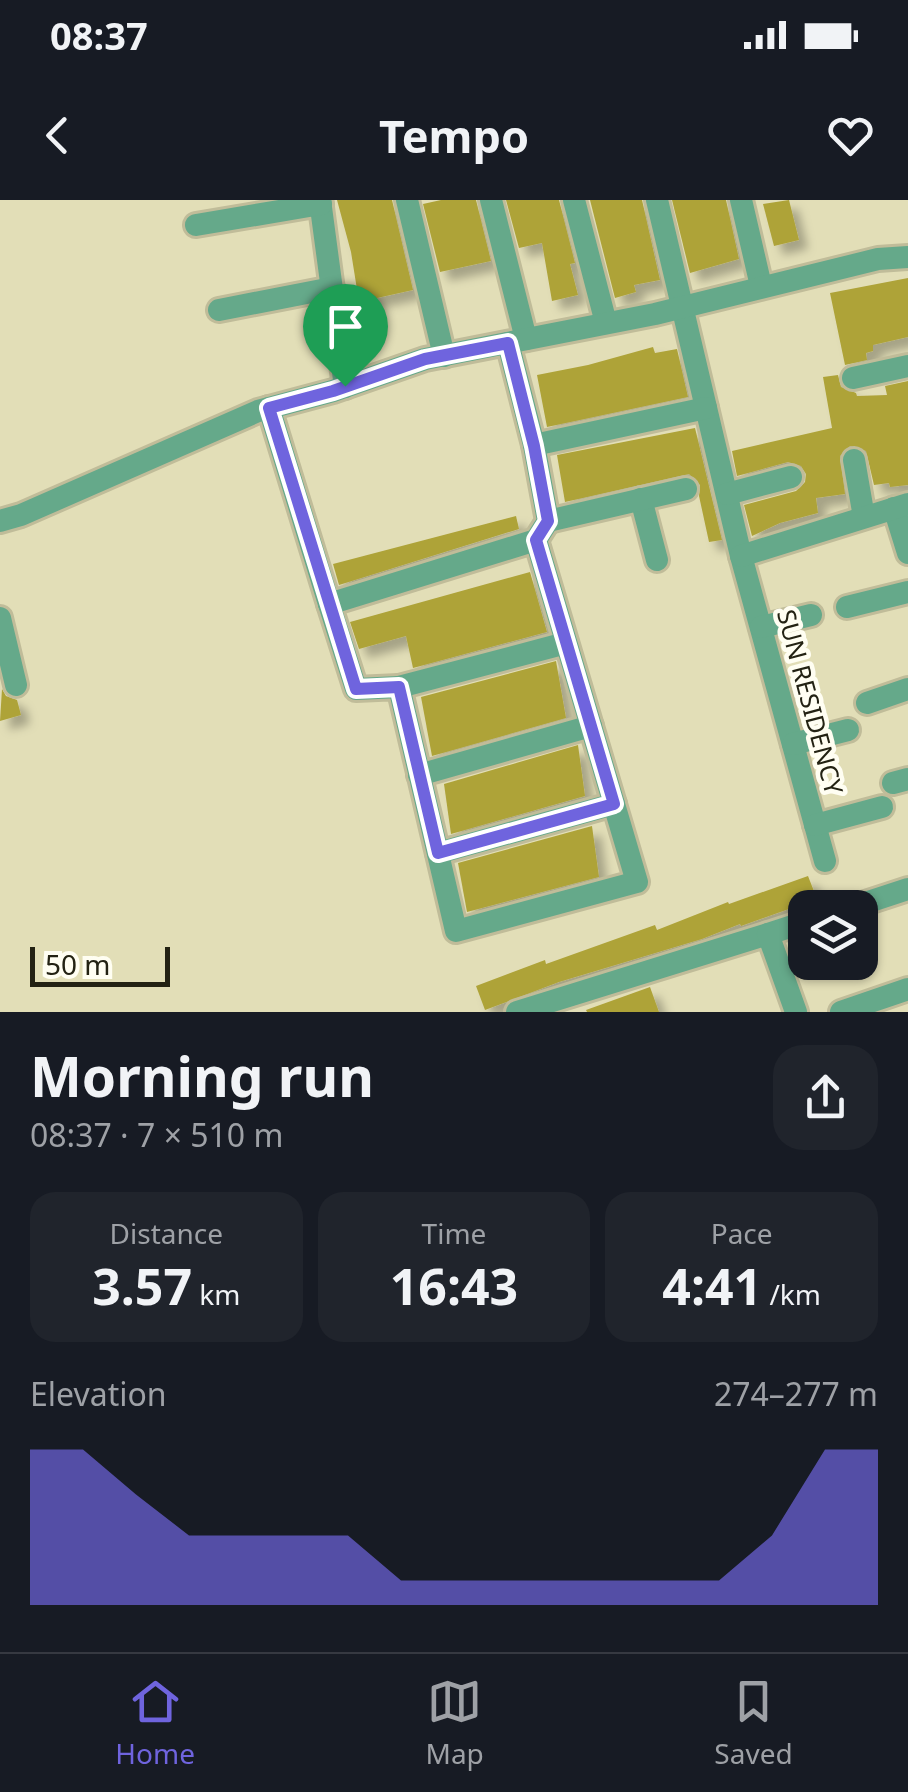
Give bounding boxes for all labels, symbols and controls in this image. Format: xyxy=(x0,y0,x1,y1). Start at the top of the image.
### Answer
text: 08:37 xyxy=(50,9,148,61)
text: Tempo xyxy=(379,105,529,166)
icon: back xyxy=(30,108,85,163)
icon: heart xyxy=(823,108,878,163)
pin xyxy=(303,284,388,387)
icon: arrive xyxy=(318,299,373,354)
street label: SUN RESIDENCY xyxy=(770,605,852,799)
map controls xyxy=(788,890,878,980)
button: layers xyxy=(788,890,878,980)
scale bar xyxy=(30,942,170,986)
text: 50 m xyxy=(45,945,111,983)
text: Morning run xyxy=(30,1038,374,1113)
button: share xyxy=(773,1045,878,1150)
text: 08:37 · 7 × 510 m xyxy=(30,1113,283,1156)
text: Distance xyxy=(110,1214,223,1252)
text: Time xyxy=(422,1214,486,1252)
text: Pace xyxy=(711,1214,773,1252)
text: 3.57 xyxy=(92,1252,192,1320)
text: 16:43 xyxy=(390,1252,518,1320)
text: 4:41 xyxy=(662,1252,762,1320)
text: km xyxy=(192,1275,240,1313)
text: /km xyxy=(762,1275,821,1313)
text: Elevation xyxy=(30,1372,167,1415)
text: 274–277 m xyxy=(714,1372,878,1415)
tab: Home xyxy=(115,1674,195,1772)
tab: Map xyxy=(425,1674,484,1772)
tab: Saved xyxy=(714,1674,793,1772)

